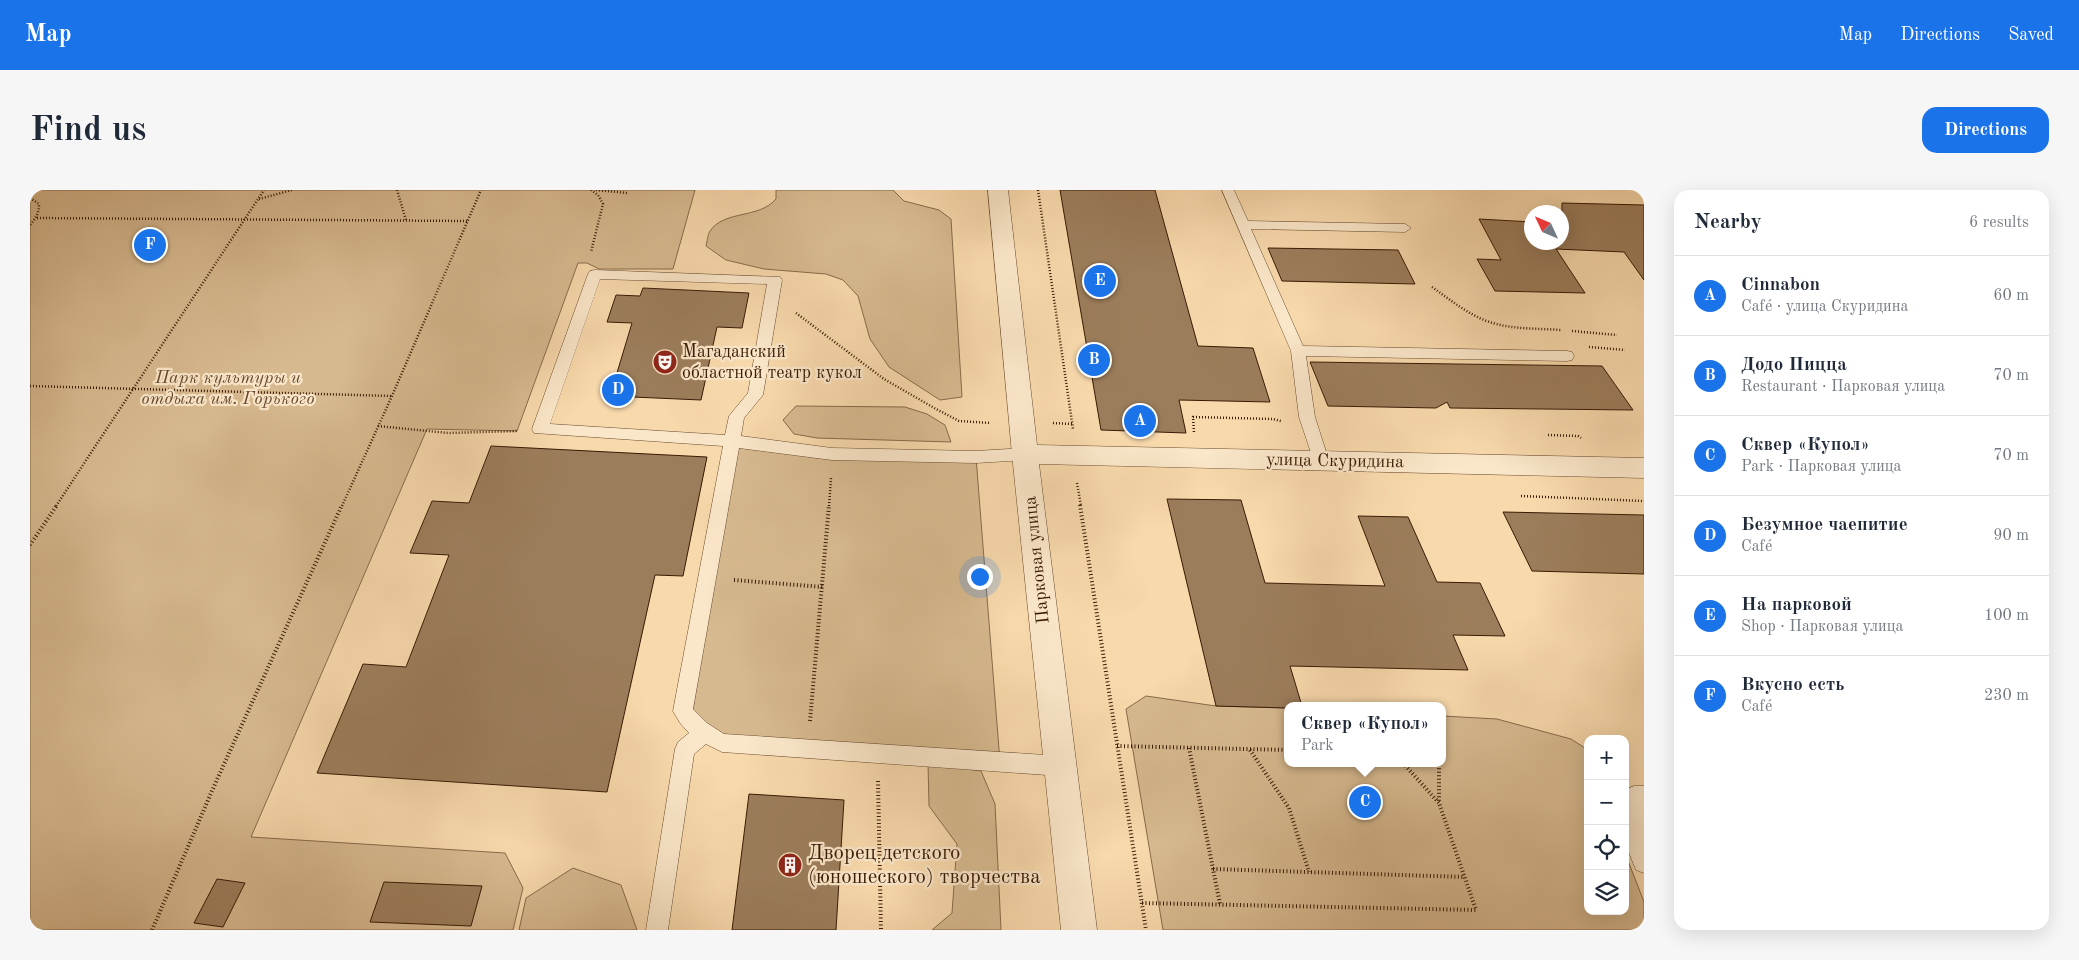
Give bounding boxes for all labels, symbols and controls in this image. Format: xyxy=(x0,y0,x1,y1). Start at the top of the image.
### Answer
text: Map xyxy=(25,23,72,47)
text: Map xyxy=(1839,26,1872,44)
text: Directions xyxy=(1900,26,1980,44)
text: Saved xyxy=(2008,26,2054,44)
button: Directions xyxy=(1922,107,2049,153)
text: Find us xyxy=(30,113,146,148)
north arrow xyxy=(1524,205,1569,250)
text: Nearby xyxy=(1694,212,1762,233)
text: 6 results xyxy=(1969,215,2029,231)
pin: F xyxy=(134,226,166,264)
pin: E xyxy=(1084,262,1116,300)
text: Cinnabon xyxy=(1741,276,1820,295)
text: A xyxy=(1704,288,1716,304)
text: 60 m xyxy=(1993,288,2029,304)
text: Café · улица Скуридина xyxy=(1741,299,1908,315)
pin: B xyxy=(1078,341,1110,379)
place label: Магаданский областной театр кукол xyxy=(682,343,862,382)
theatre icon: Магаданский областной театр кукол xyxy=(652,349,678,375)
text: Додо Пицца xyxy=(1741,356,1847,375)
text: B xyxy=(1704,368,1716,384)
text: 70 m xyxy=(1993,368,2029,384)
park label: Парк культуры и отдыха им. Горького xyxy=(141,369,315,408)
pin: D xyxy=(602,371,634,409)
text: Restaurant · Парковая улица xyxy=(1741,379,1945,395)
pin: A xyxy=(1124,402,1156,440)
text: Сквер «Купол» xyxy=(1741,436,1870,455)
text: C xyxy=(1705,448,1715,464)
text: 70 m xyxy=(1993,448,2029,464)
street label: улица Скуридина xyxy=(1266,451,1404,471)
text: Park · Парковая улица xyxy=(1741,459,1901,475)
street label: Парковая улица xyxy=(1021,495,1053,625)
text: Безумное чаепитие xyxy=(1741,516,1908,535)
text: D xyxy=(1704,528,1716,544)
text: 90 m xyxy=(1993,528,2029,544)
text: Café xyxy=(1741,539,1772,555)
your location xyxy=(967,564,993,590)
text: На парковой xyxy=(1741,596,1852,615)
text: E xyxy=(1704,608,1716,624)
text: 100 m xyxy=(1984,608,2029,624)
text: Shop · Парковая улица xyxy=(1741,619,1903,635)
text: Вкусно есть xyxy=(1741,676,1844,695)
text: F xyxy=(1705,688,1715,704)
text: 230 m xyxy=(1984,688,2029,704)
text: Café xyxy=(1741,699,1772,715)
popup xyxy=(1284,702,1446,767)
text: Сквер «Купол» xyxy=(1301,715,1429,734)
map controls xyxy=(1584,735,1629,915)
button: + xyxy=(1584,735,1629,780)
text: Park xyxy=(1301,738,1334,754)
button: − xyxy=(1584,780,1629,825)
pin: C xyxy=(1349,783,1381,821)
button: locate xyxy=(1584,825,1629,870)
place label: Дворец детского (юношеского) творчества xyxy=(808,843,1041,888)
building icon: Дворец детского (юношеского) творчества xyxy=(777,852,803,878)
button: layers xyxy=(1584,870,1629,915)

